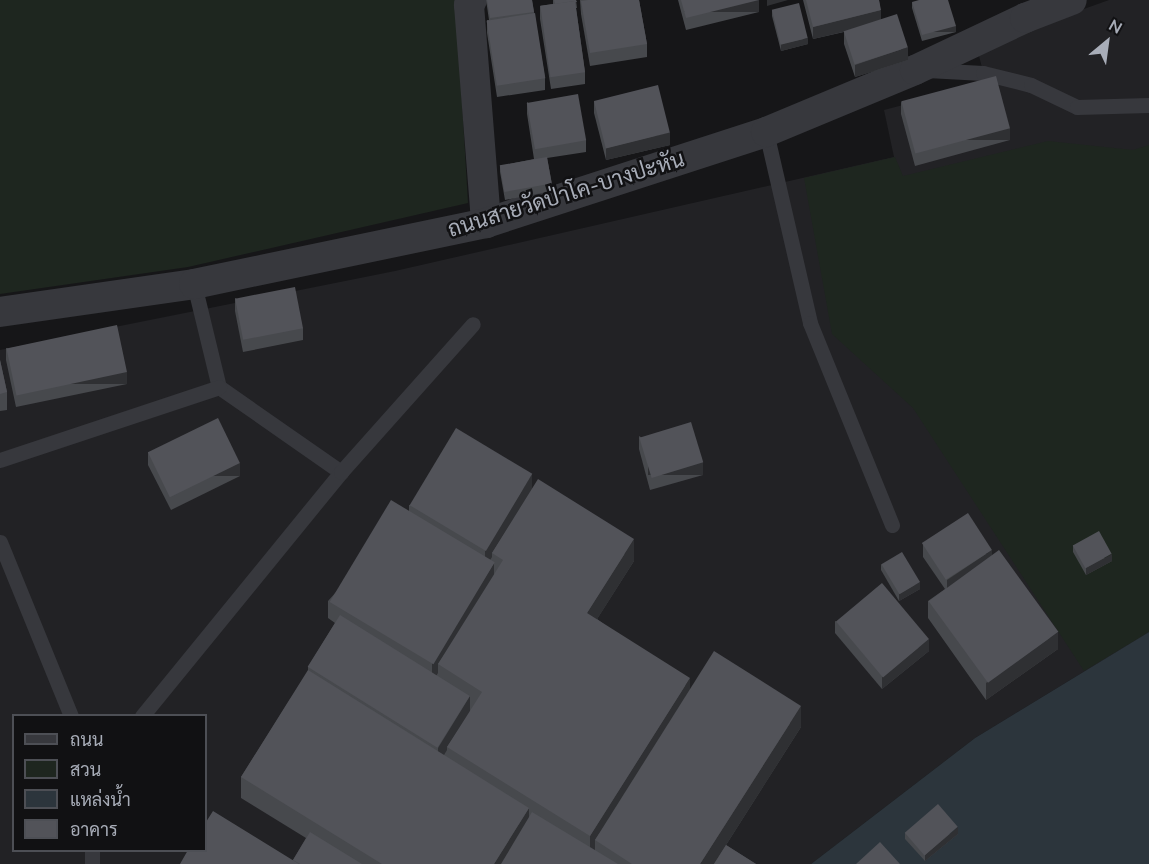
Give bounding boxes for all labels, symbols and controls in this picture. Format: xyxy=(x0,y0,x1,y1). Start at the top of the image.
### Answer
north arrow xyxy=(1077,12,1137,72)
text: N xyxy=(1106,15,1126,38)
street label: ถนนสายวัดป่าโค-บางปะหัน xyxy=(444,145,688,243)
legend xyxy=(12,714,207,852)
text: ถนน xyxy=(70,728,103,751)
text: สวน xyxy=(70,758,101,781)
text: แหล่งน้ำ xyxy=(70,788,131,811)
text: อาคาร xyxy=(70,818,118,841)

